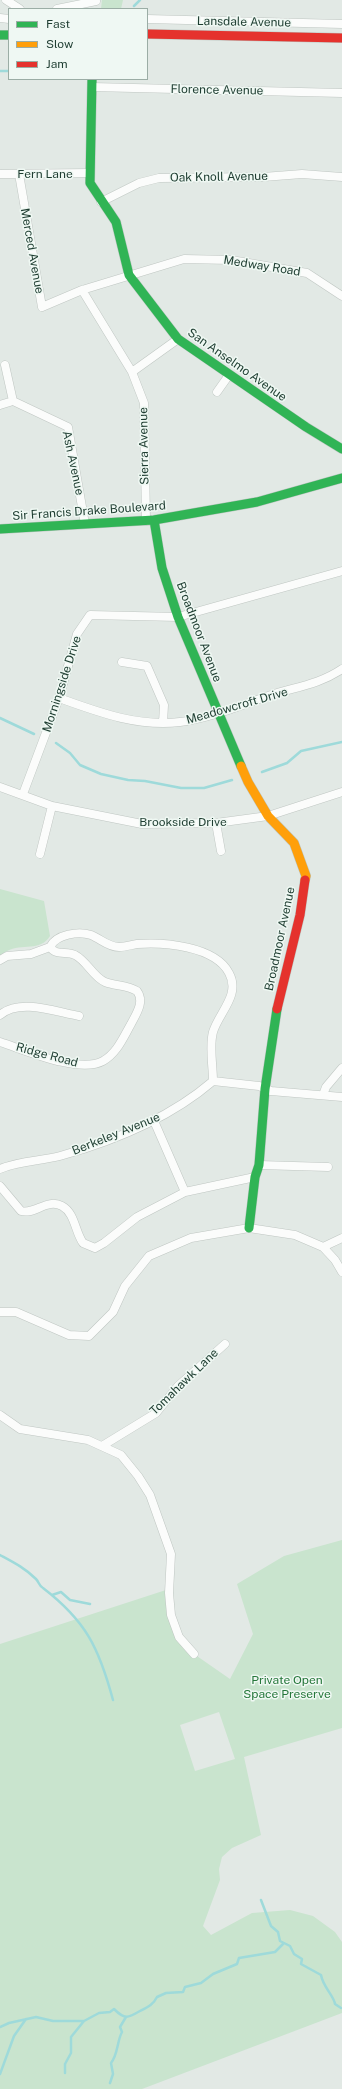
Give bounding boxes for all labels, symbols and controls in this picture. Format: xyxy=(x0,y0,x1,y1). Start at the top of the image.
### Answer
legend xyxy=(8,8,148,80)
street label: Lansdale Avenue xyxy=(197,14,291,30)
text: Fast xyxy=(46,17,70,31)
text: Slow xyxy=(46,37,73,51)
text: Jam xyxy=(46,57,68,71)
street label: Florence Avenue xyxy=(170,82,264,98)
street label: Fern Lane xyxy=(17,167,73,181)
street label: Oak Knoll Avenue xyxy=(170,169,268,185)
street label: Merced Avenue xyxy=(17,207,47,295)
street label: Medway Road xyxy=(222,253,302,279)
street label: San Anselmo Avenue xyxy=(185,325,289,405)
street label: Sierra Avenue xyxy=(136,407,152,485)
street label: Ash Avenue xyxy=(59,429,87,497)
street label: Sir Francis Drake Boulevard xyxy=(12,498,166,524)
street label: Broadmoor Avenue xyxy=(173,580,225,684)
street label: Morningside Drive xyxy=(40,634,84,734)
street label: Meadowcroft Drive xyxy=(184,685,290,727)
street label: Brookside Drive xyxy=(139,815,227,829)
street label: Broadmoor Avenue xyxy=(262,886,298,992)
street label: Ridge Road xyxy=(14,1040,80,1070)
street label: Berkeley Avenue xyxy=(70,1110,162,1158)
street label: Tomahawk Lane xyxy=(147,1346,221,1418)
park label: Private Open Space Preserve xyxy=(243,1673,331,1701)

